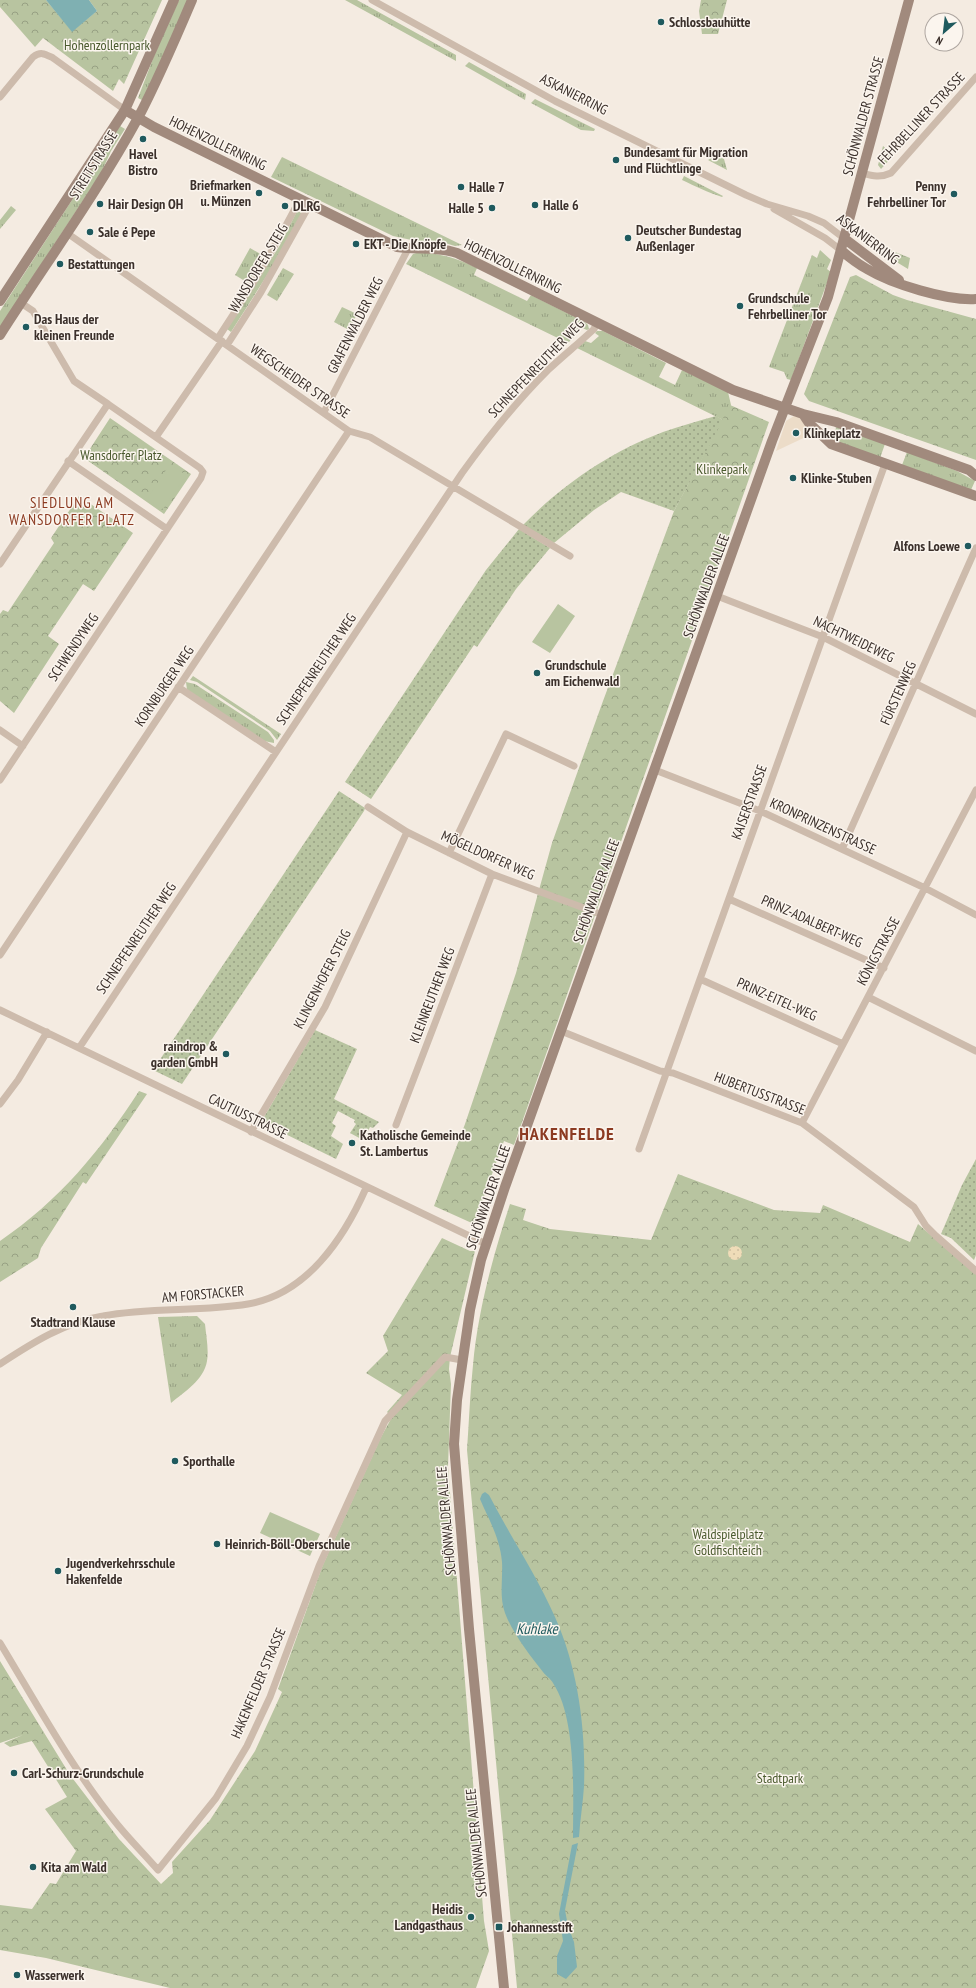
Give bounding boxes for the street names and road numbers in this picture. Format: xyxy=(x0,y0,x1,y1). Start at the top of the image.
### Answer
street label: SCHÖNWALDER STRASSE xyxy=(838,54,888,178)
street label: FEHRBELLINER STRASSE xyxy=(874,68,968,168)
street label: ASKANIERRING xyxy=(537,69,611,119)
street label: HOHENZOLLERNRING xyxy=(166,112,270,174)
street label: STREITSTRASSE xyxy=(65,127,121,203)
street label: ASKANIERRING xyxy=(833,210,903,268)
street label: WANSDORFER STEIG xyxy=(224,220,292,316)
street label: HOHENZOLLERNRING xyxy=(461,235,565,297)
street label: GRAFENWALDER WEG xyxy=(323,274,387,376)
street label: SCHNEPFENREUTHER WEG xyxy=(484,315,588,421)
street label: WEGSCHEIDER STRASSE xyxy=(247,340,353,422)
street label: SCHÖNWALDER ALLEE xyxy=(679,531,733,641)
street label: SCHWENDYWEG xyxy=(44,609,102,684)
street label: SCHNEPFENREUTHER WEG xyxy=(272,610,360,728)
street label: NACHTWEIDEWEG xyxy=(810,612,898,666)
street label: KORNBURGER WEG xyxy=(130,642,198,730)
street label: FÜRSTENWEG xyxy=(876,658,920,728)
street label: KAISERSTRASSE xyxy=(727,762,771,842)
street label: KRONPRINZENSTRASSE xyxy=(767,793,879,859)
street label: MÖGELDORFER WEG xyxy=(438,826,538,884)
street label: SCHÖNWALDER ALLEE xyxy=(569,836,623,946)
street label: SCHNEPFENREUTHER WEG xyxy=(92,879,180,997)
street label: PRINZ-ADALBERT-WEG xyxy=(759,891,866,951)
street label: KÖNIGSTRASSE xyxy=(852,914,904,988)
street label: KLINGENHOFER STEIG xyxy=(289,926,355,1032)
street label: KLEINREUTHER WEG xyxy=(405,944,459,1045)
street label: PRINZ-EITEL-WEG xyxy=(734,973,820,1025)
street label: HUBERTUSSTRASSE xyxy=(712,1067,808,1119)
street label: CAUTIUSSTRASSE xyxy=(205,1089,291,1143)
street label: SCHÖNWALDER ALLEE xyxy=(462,1142,514,1252)
street label: AM FORSTACKER xyxy=(161,1281,245,1307)
street label: SCHÖNWALDER ALLEE xyxy=(432,1466,460,1576)
street label: HAKENFELDER STRASSE xyxy=(227,1625,289,1741)
street label: SCHÖNWALDER ALLEE xyxy=(461,1788,491,1898)

